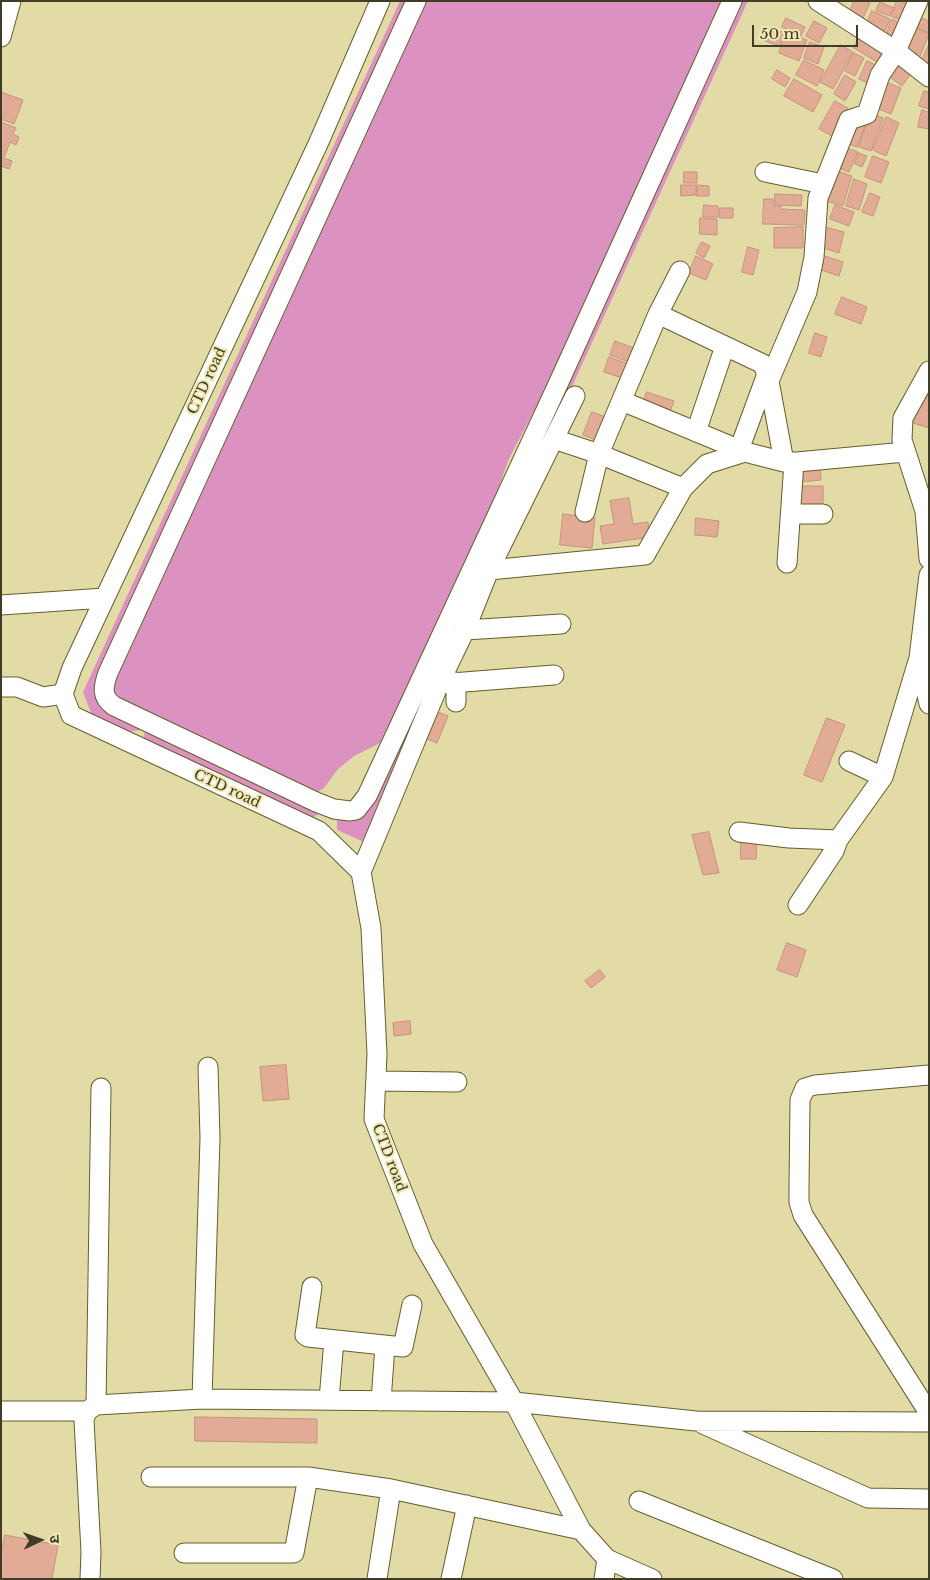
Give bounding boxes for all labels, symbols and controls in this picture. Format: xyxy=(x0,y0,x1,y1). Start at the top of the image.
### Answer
scale bar xyxy=(755,15,861,47)
text: 50 m xyxy=(760,24,800,43)
street label: CTD road xyxy=(184,345,230,417)
street label: CTD road xyxy=(191,766,263,812)
street label: CTD road xyxy=(368,1121,410,1195)
north arrow xyxy=(15,1515,65,1565)
text: उ xyxy=(46,1535,64,1544)

